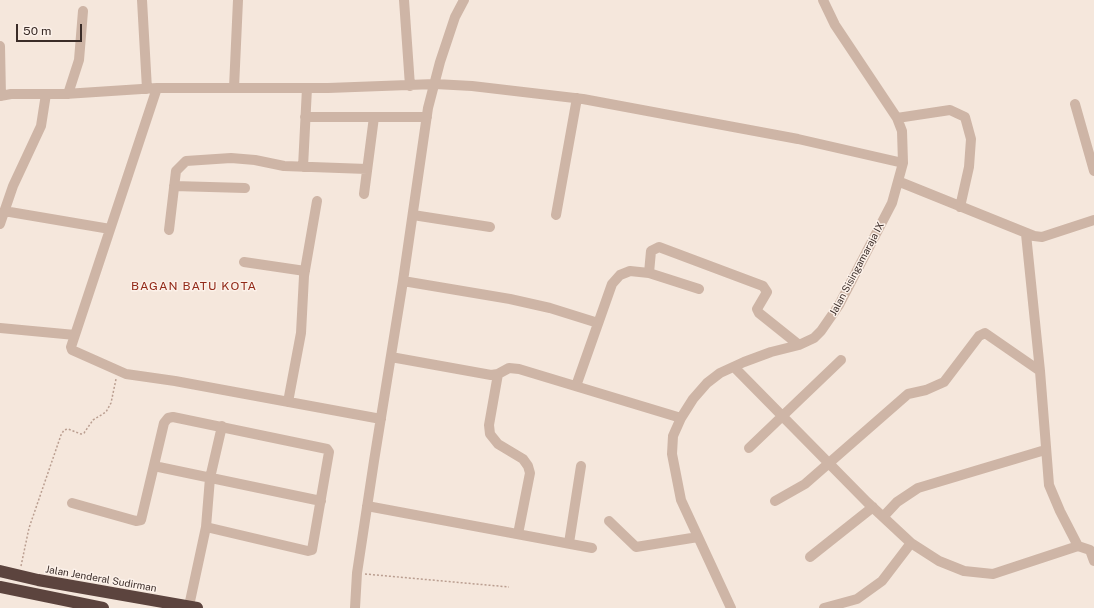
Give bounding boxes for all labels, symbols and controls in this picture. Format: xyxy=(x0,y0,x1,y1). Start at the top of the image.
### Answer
scale bar xyxy=(18,16,84,42)
text: 50 m xyxy=(23,24,51,38)
street label: Jalan Sisingamaraja IX xyxy=(827,220,887,318)
district label: BAGAN BATU KOTA xyxy=(131,279,257,293)
street label: Jalan Jenderal Sudirman xyxy=(44,563,158,595)

